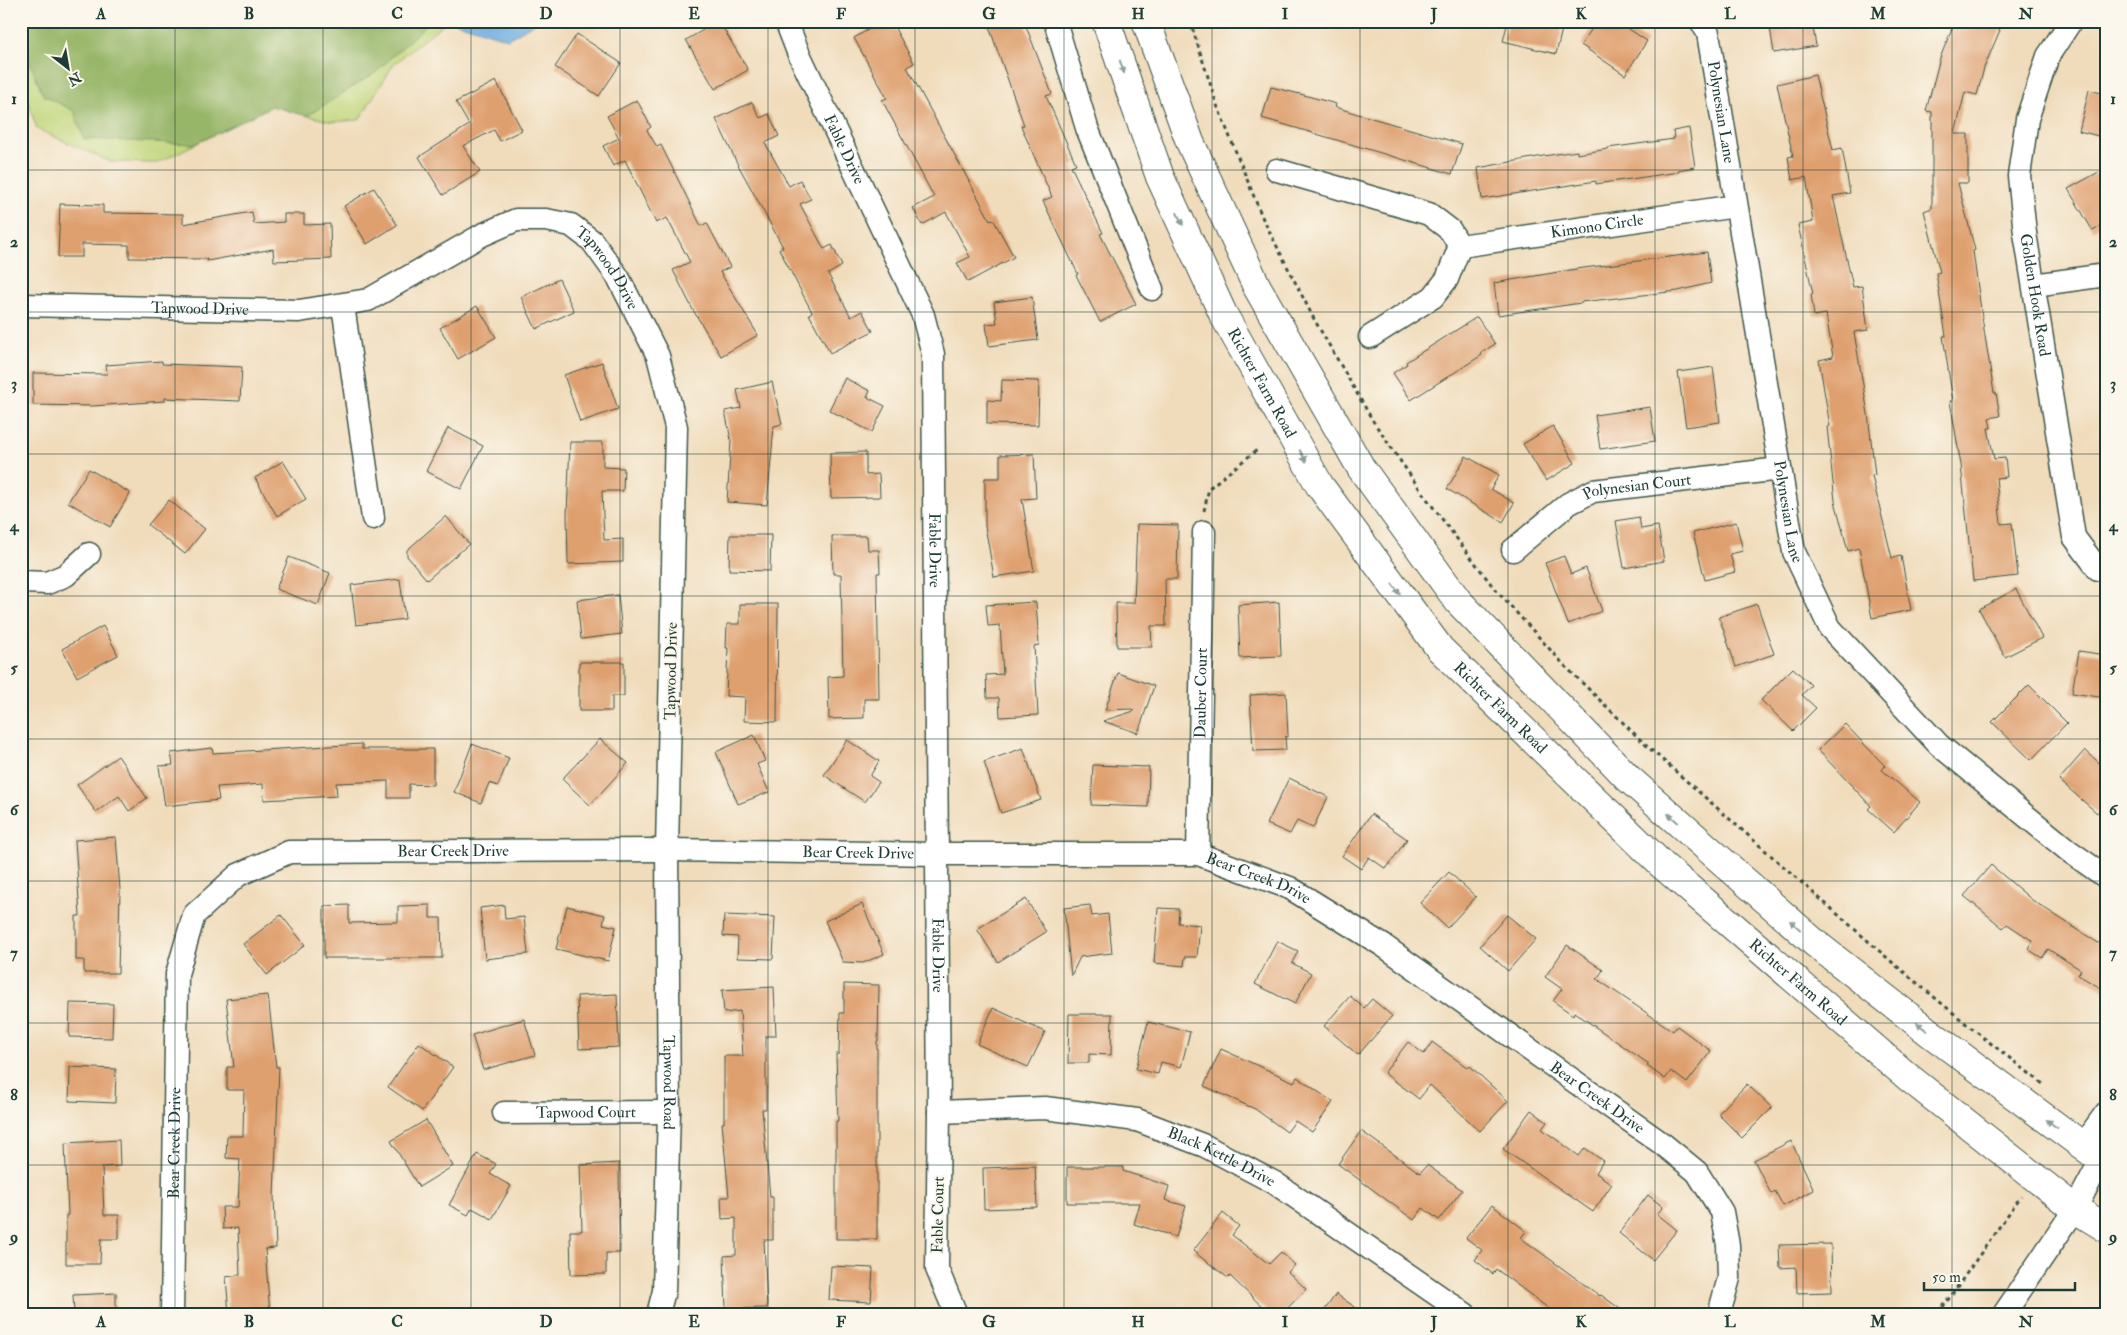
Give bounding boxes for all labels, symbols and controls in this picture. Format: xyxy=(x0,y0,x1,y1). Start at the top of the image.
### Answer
text: A xyxy=(95,4,107,24)
text: B xyxy=(244,4,254,24)
text: C xyxy=(391,4,403,24)
text: D xyxy=(539,4,553,24)
text: E xyxy=(688,4,700,24)
text: F xyxy=(836,4,846,24)
text: G xyxy=(982,4,996,24)
text: H xyxy=(1131,4,1145,24)
text: I xyxy=(1282,4,1289,24)
text: J xyxy=(1430,4,1438,25)
text: K xyxy=(1575,4,1587,24)
text: L xyxy=(1724,4,1736,24)
text: M xyxy=(1869,4,1886,24)
text: N xyxy=(2018,4,2034,24)
north arrow xyxy=(42,42,92,92)
street label: Polynesian Lane xyxy=(1703,59,1739,165)
one-way arrow xyxy=(1119,60,1126,75)
text: N xyxy=(64,68,85,89)
text: 1 xyxy=(11,89,17,109)
text: 1 xyxy=(2110,89,2116,109)
street label: Fable Drive xyxy=(819,111,869,188)
street label: Kimono Circle xyxy=(1549,209,1645,243)
one-way arrow xyxy=(1176,212,1184,226)
street label: Tapwood Drive xyxy=(572,222,643,313)
text: 2 xyxy=(10,232,18,252)
street label: Golden Hook Road xyxy=(2015,232,2055,358)
text: 2 xyxy=(2109,232,2117,252)
street label: Tapwood Drive xyxy=(151,298,249,320)
street label: Richter Farm Road xyxy=(1223,324,1301,442)
text: 3 xyxy=(11,374,17,394)
text: 3 xyxy=(2110,374,2116,394)
one-way arrow xyxy=(1299,449,1307,463)
street label: Polynesian Lane xyxy=(1769,459,1808,566)
street label: Polynesian Court xyxy=(1579,470,1692,505)
street label: Fable Drive xyxy=(924,513,945,588)
text: 4 xyxy=(9,516,20,536)
text: 4 xyxy=(2108,516,2119,536)
one-way arrow xyxy=(1391,582,1401,596)
street label: Tapwood Drive xyxy=(660,622,683,720)
street label: Dauber Court xyxy=(1190,648,1212,739)
text: 5 xyxy=(10,658,18,678)
street label: Richter Farm Road xyxy=(1449,658,1552,758)
text: 5 xyxy=(2109,658,2117,678)
text: 6 xyxy=(10,800,20,820)
text: 6 xyxy=(2109,800,2119,820)
one-way arrow xyxy=(1668,812,1680,824)
street label: Bear Creek Drive xyxy=(397,841,509,861)
street label: Bear Creek Drive xyxy=(802,842,914,864)
street label: Bear Creek Drive xyxy=(1203,848,1315,909)
street label: Fable Drive xyxy=(927,918,948,993)
one-way arrow xyxy=(1789,920,1802,931)
street label: Richter Farm Road xyxy=(1745,934,1851,1030)
text: 7 xyxy=(10,943,18,963)
text: 7 xyxy=(2109,943,2117,963)
one-way arrow xyxy=(1915,1022,1929,1032)
street label: Tapwood Road xyxy=(658,1035,679,1130)
street label: Bear Creek Drive xyxy=(1546,1057,1649,1138)
text: 8 xyxy=(10,1085,18,1105)
text: 8 xyxy=(2109,1085,2117,1105)
street label: Bear Creek Drive xyxy=(164,1087,185,1199)
street label: Tapwood Court xyxy=(536,1102,636,1124)
one-way arrow xyxy=(2045,1119,2059,1129)
street label: Black Kettle Drive xyxy=(1165,1123,1279,1191)
street label: Fable Court xyxy=(927,1176,949,1254)
text: 9 xyxy=(8,1227,18,1247)
text: 9 xyxy=(2107,1227,2117,1247)
scale bar xyxy=(1924,1260,2076,1292)
text: 50 m xyxy=(1932,1268,1961,1287)
text: A xyxy=(95,1312,107,1332)
text: B xyxy=(244,1312,254,1332)
text: C xyxy=(391,1312,403,1332)
text: D xyxy=(539,1312,553,1332)
text: E xyxy=(688,1312,700,1332)
text: F xyxy=(836,1312,846,1332)
text: G xyxy=(982,1312,996,1332)
text: H xyxy=(1131,1312,1145,1332)
text: I xyxy=(1282,1312,1289,1332)
text: J xyxy=(1430,1312,1438,1333)
text: K xyxy=(1575,1312,1587,1332)
text: L xyxy=(1724,1312,1736,1332)
text: M xyxy=(1869,1312,1886,1332)
text: N xyxy=(2018,1312,2034,1332)

